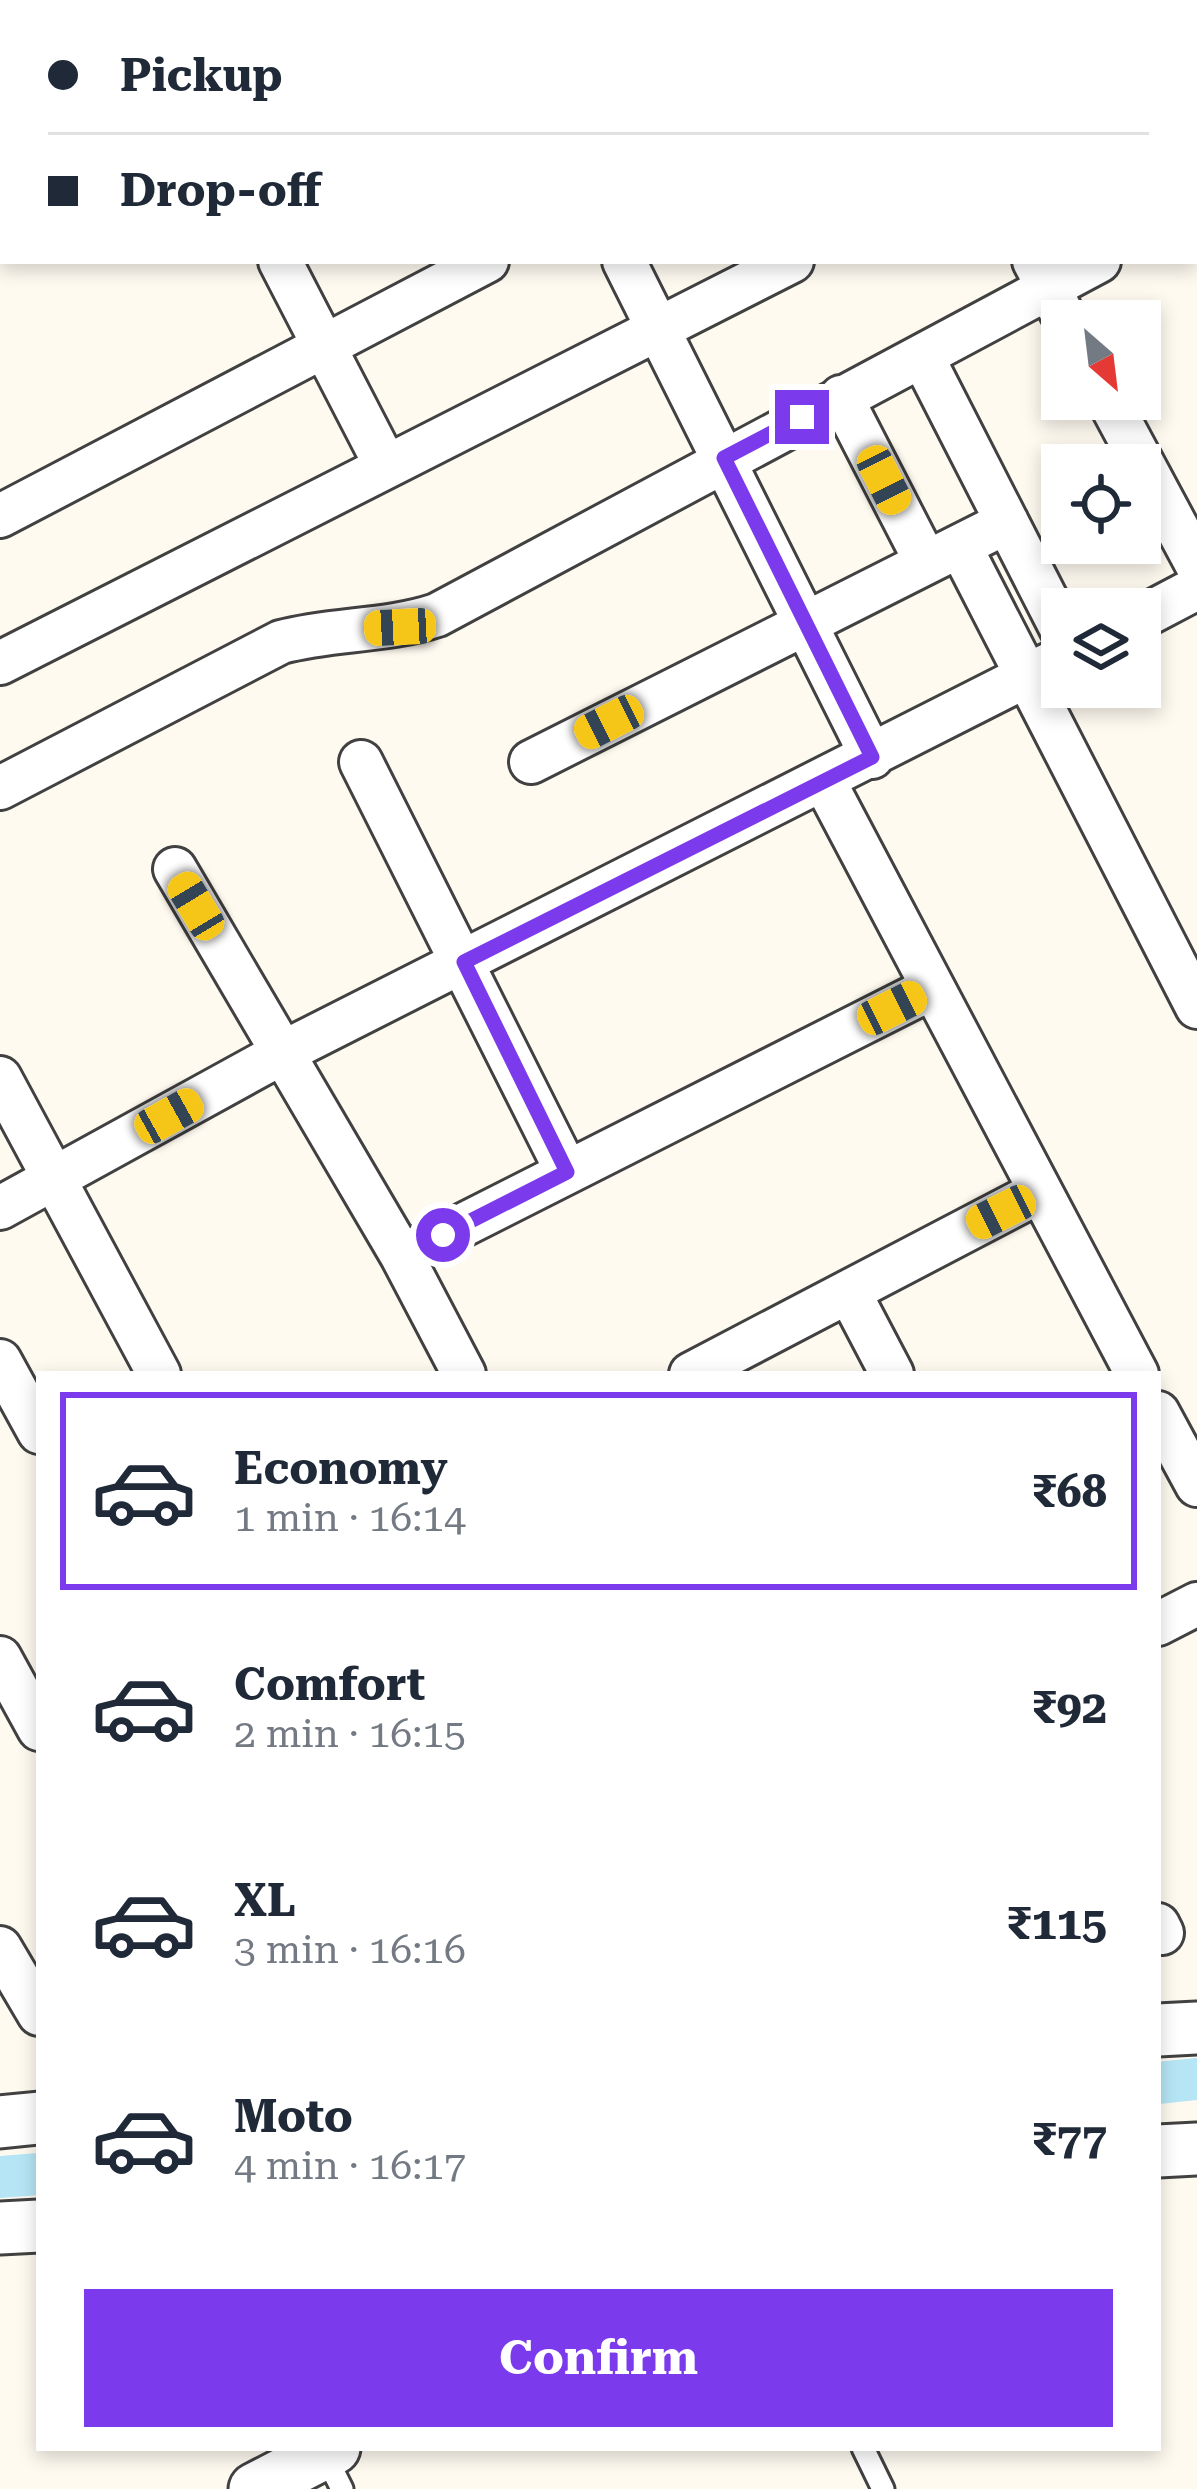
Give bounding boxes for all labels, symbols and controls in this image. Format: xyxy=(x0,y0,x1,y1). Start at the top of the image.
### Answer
text: Pickup xyxy=(120,49,283,102)
text: Drop-off xyxy=(120,164,321,217)
north arrow xyxy=(1041,300,1161,420)
map controls xyxy=(1041,300,1161,708)
route end xyxy=(775,390,829,444)
car xyxy=(852,440,916,520)
button: locate xyxy=(1041,444,1161,564)
button: layers xyxy=(1041,588,1161,708)
car xyxy=(363,607,437,647)
car xyxy=(569,690,649,754)
car xyxy=(162,866,230,946)
car xyxy=(852,976,932,1040)
car xyxy=(129,1083,209,1149)
car xyxy=(961,1180,1041,1244)
route start xyxy=(416,1208,470,1262)
icon: car xyxy=(90,1437,198,1545)
text: Economy xyxy=(234,1442,448,1495)
text: ₹68 xyxy=(1031,1465,1107,1518)
text: 1 min · 16:14 xyxy=(234,1495,466,1541)
icon: car xyxy=(90,1653,198,1761)
text: Comfort xyxy=(234,1658,425,1711)
text: ₹92 xyxy=(1031,1681,1107,1734)
text: 2 min · 16:15 xyxy=(234,1711,466,1757)
icon: car xyxy=(90,1869,198,1977)
text: XL xyxy=(234,1874,296,1927)
text: ₹115 xyxy=(1006,1897,1107,1950)
text: 3 min · 16:16 xyxy=(234,1927,466,1973)
icon: car xyxy=(90,2085,198,2193)
text: Moto xyxy=(234,2090,353,2143)
text: ₹77 xyxy=(1031,2113,1107,2166)
text: 4 min · 16:17 xyxy=(234,2143,466,2189)
button: Confirm xyxy=(84,2289,1113,2427)

